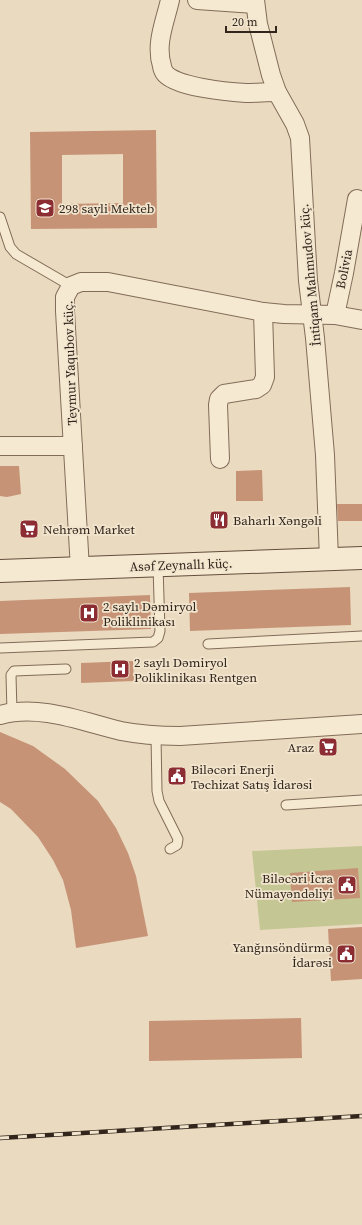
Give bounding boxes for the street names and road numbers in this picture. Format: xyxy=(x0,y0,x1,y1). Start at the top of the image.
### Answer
street label: İntiqam Mahmudov küç. xyxy=(295,203,325,347)
street label: Bolivia xyxy=(332,247,356,290)
street label: Teymur Yaqubov küç. xyxy=(59,300,81,426)
street label: Asəf Zeynallı küç. xyxy=(129,555,233,575)

